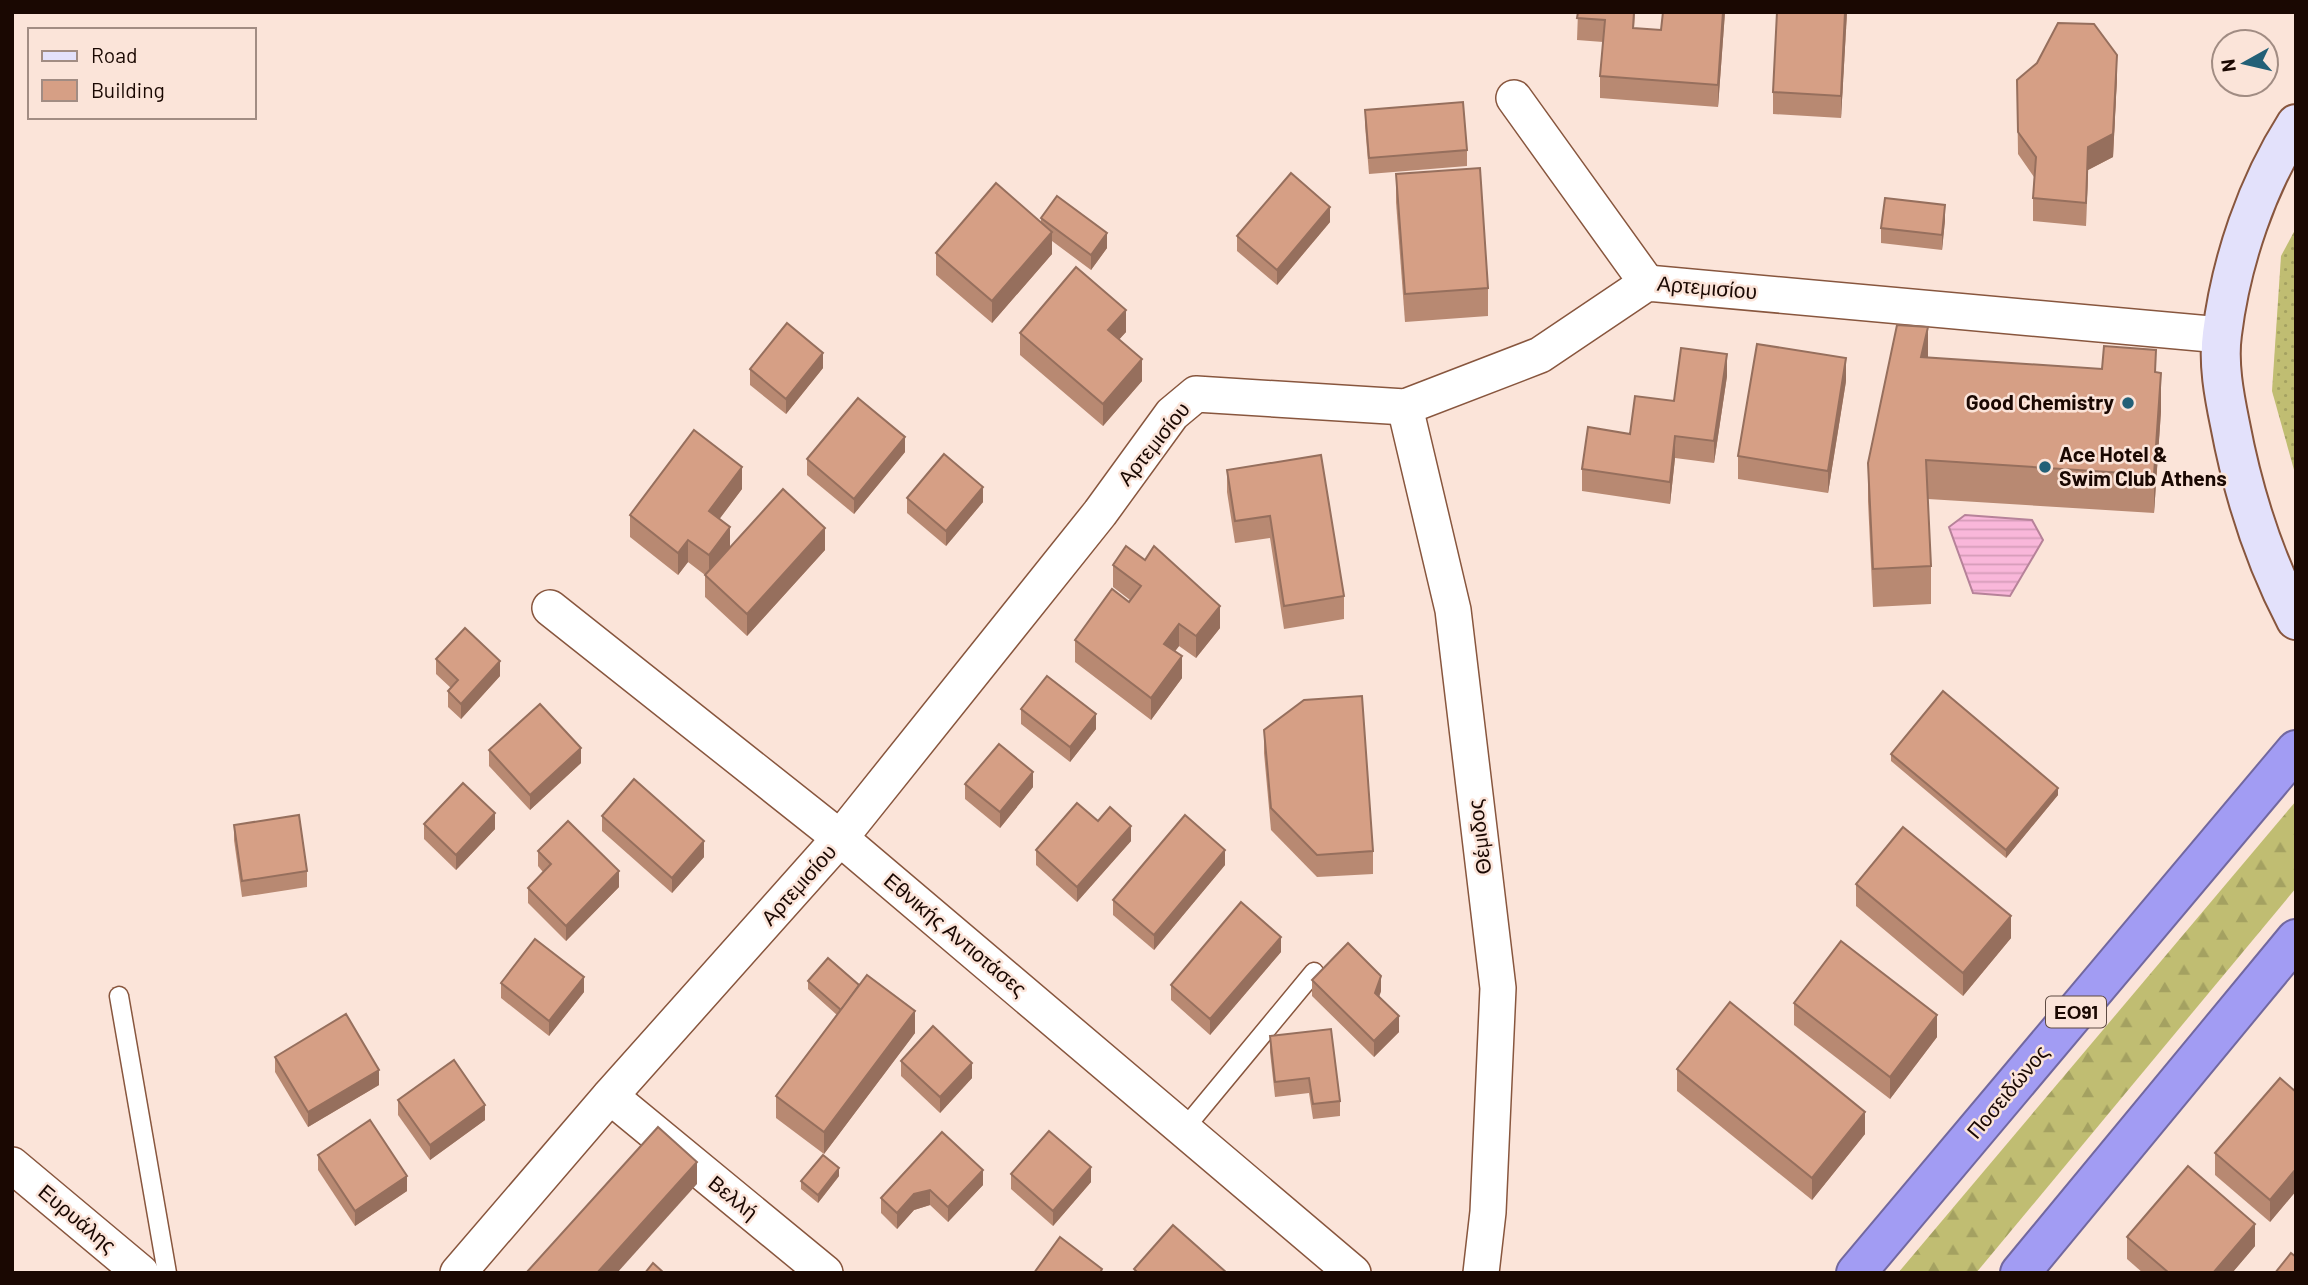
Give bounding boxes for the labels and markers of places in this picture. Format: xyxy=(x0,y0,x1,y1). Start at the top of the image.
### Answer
place label: Good Chemistry xyxy=(1966,389,2114,414)
marker: Good Chemistry xyxy=(2120,395,2136,411)
place label: Ace Hotel & Swim Club Athens xyxy=(2059,441,2227,490)
marker: Ace Hotel & Swim Club Athens xyxy=(2037,459,2053,475)

